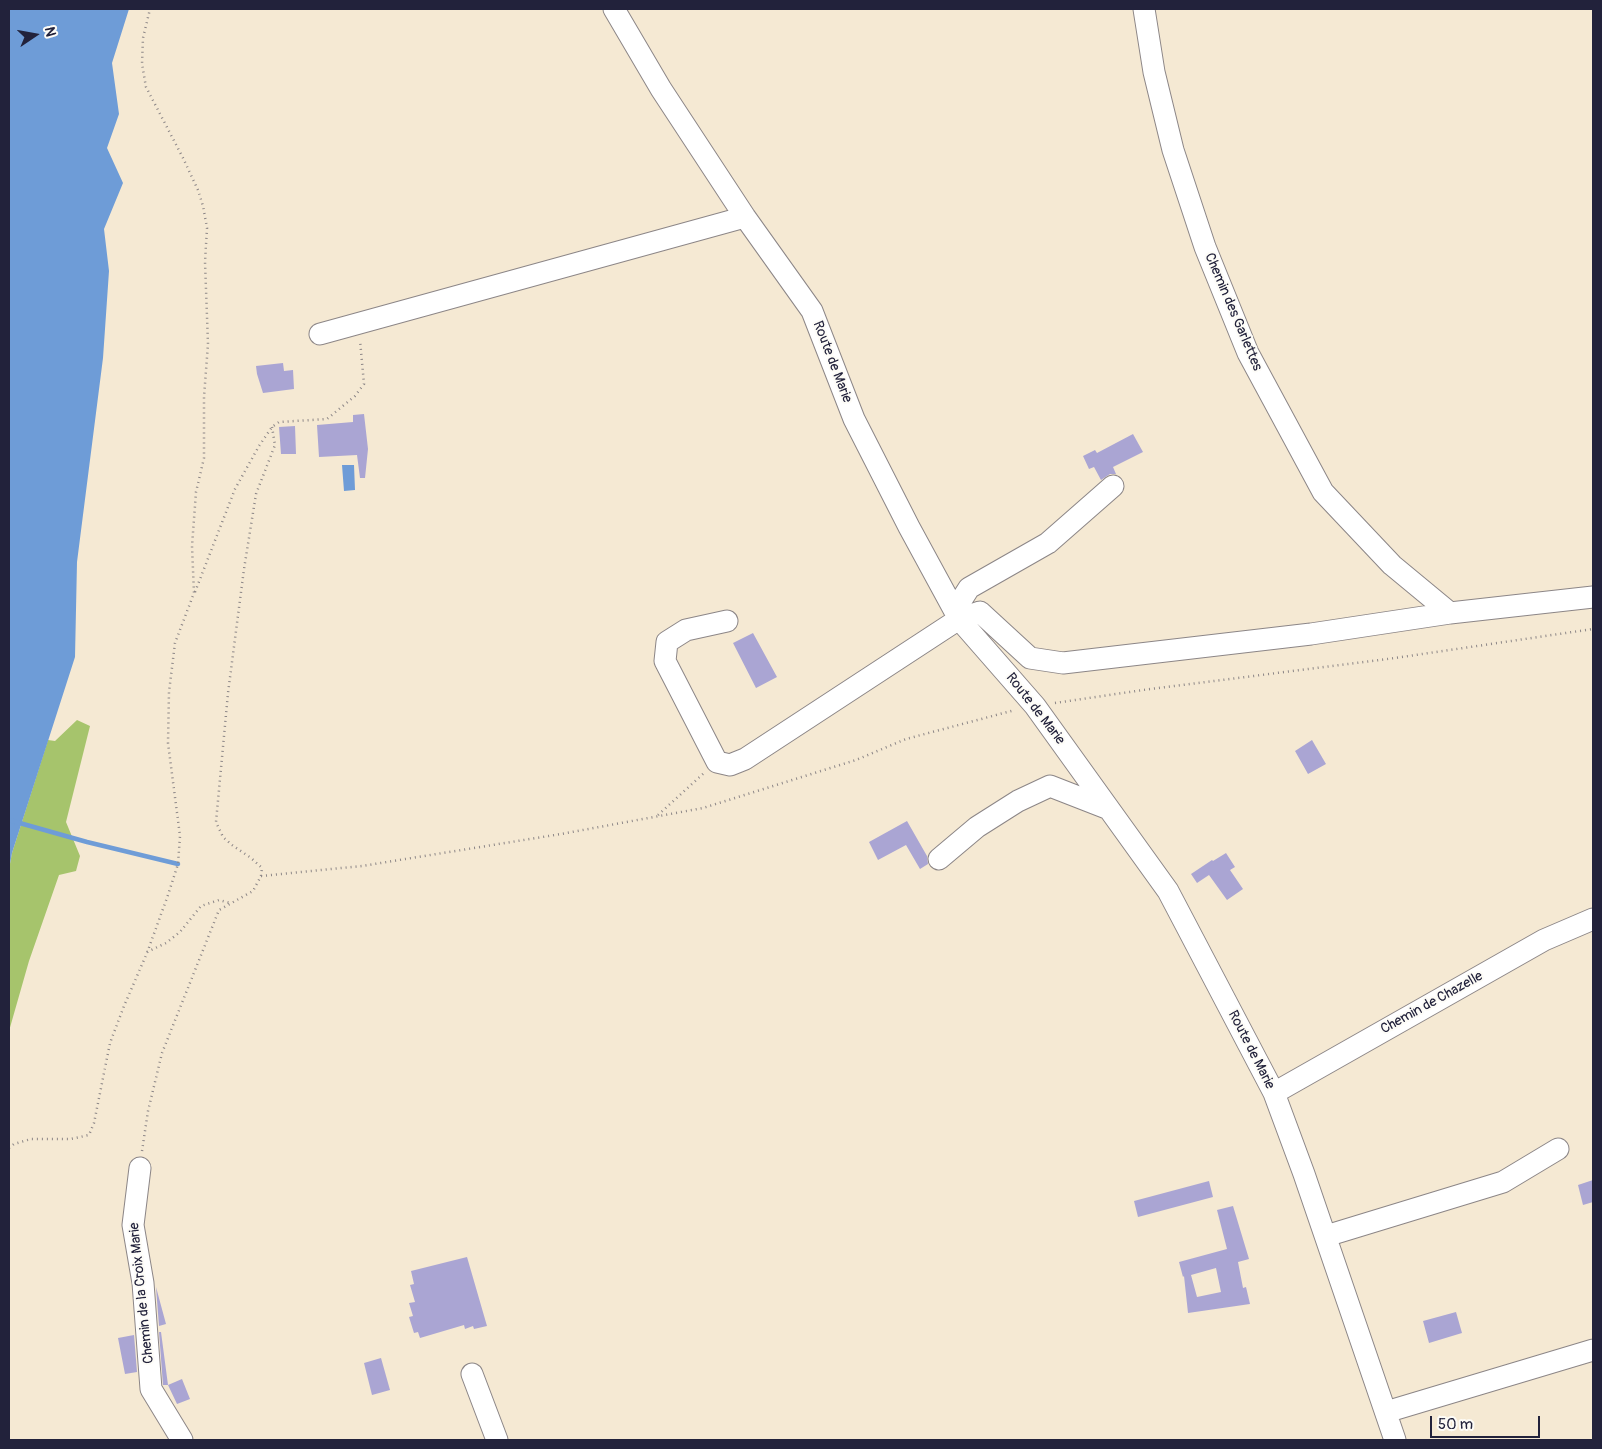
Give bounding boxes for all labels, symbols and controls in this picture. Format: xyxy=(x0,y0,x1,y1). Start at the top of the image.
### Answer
north arrow xyxy=(10,10,60,60)
text: N xyxy=(41,25,59,38)
street label: Chemin des Garlettes xyxy=(1201,251,1265,373)
street label: Route de Marie xyxy=(809,319,855,405)
street label: Route de Marie xyxy=(1002,670,1068,748)
street label: Chemin de Chazelle xyxy=(1378,968,1486,1038)
street label: Route de Marie xyxy=(1224,1008,1278,1092)
street label: Chemin de la Croix Marie xyxy=(126,1222,158,1364)
scale bar xyxy=(1432,1406,1542,1438)
text: 50 m xyxy=(1438,1415,1473,1434)

